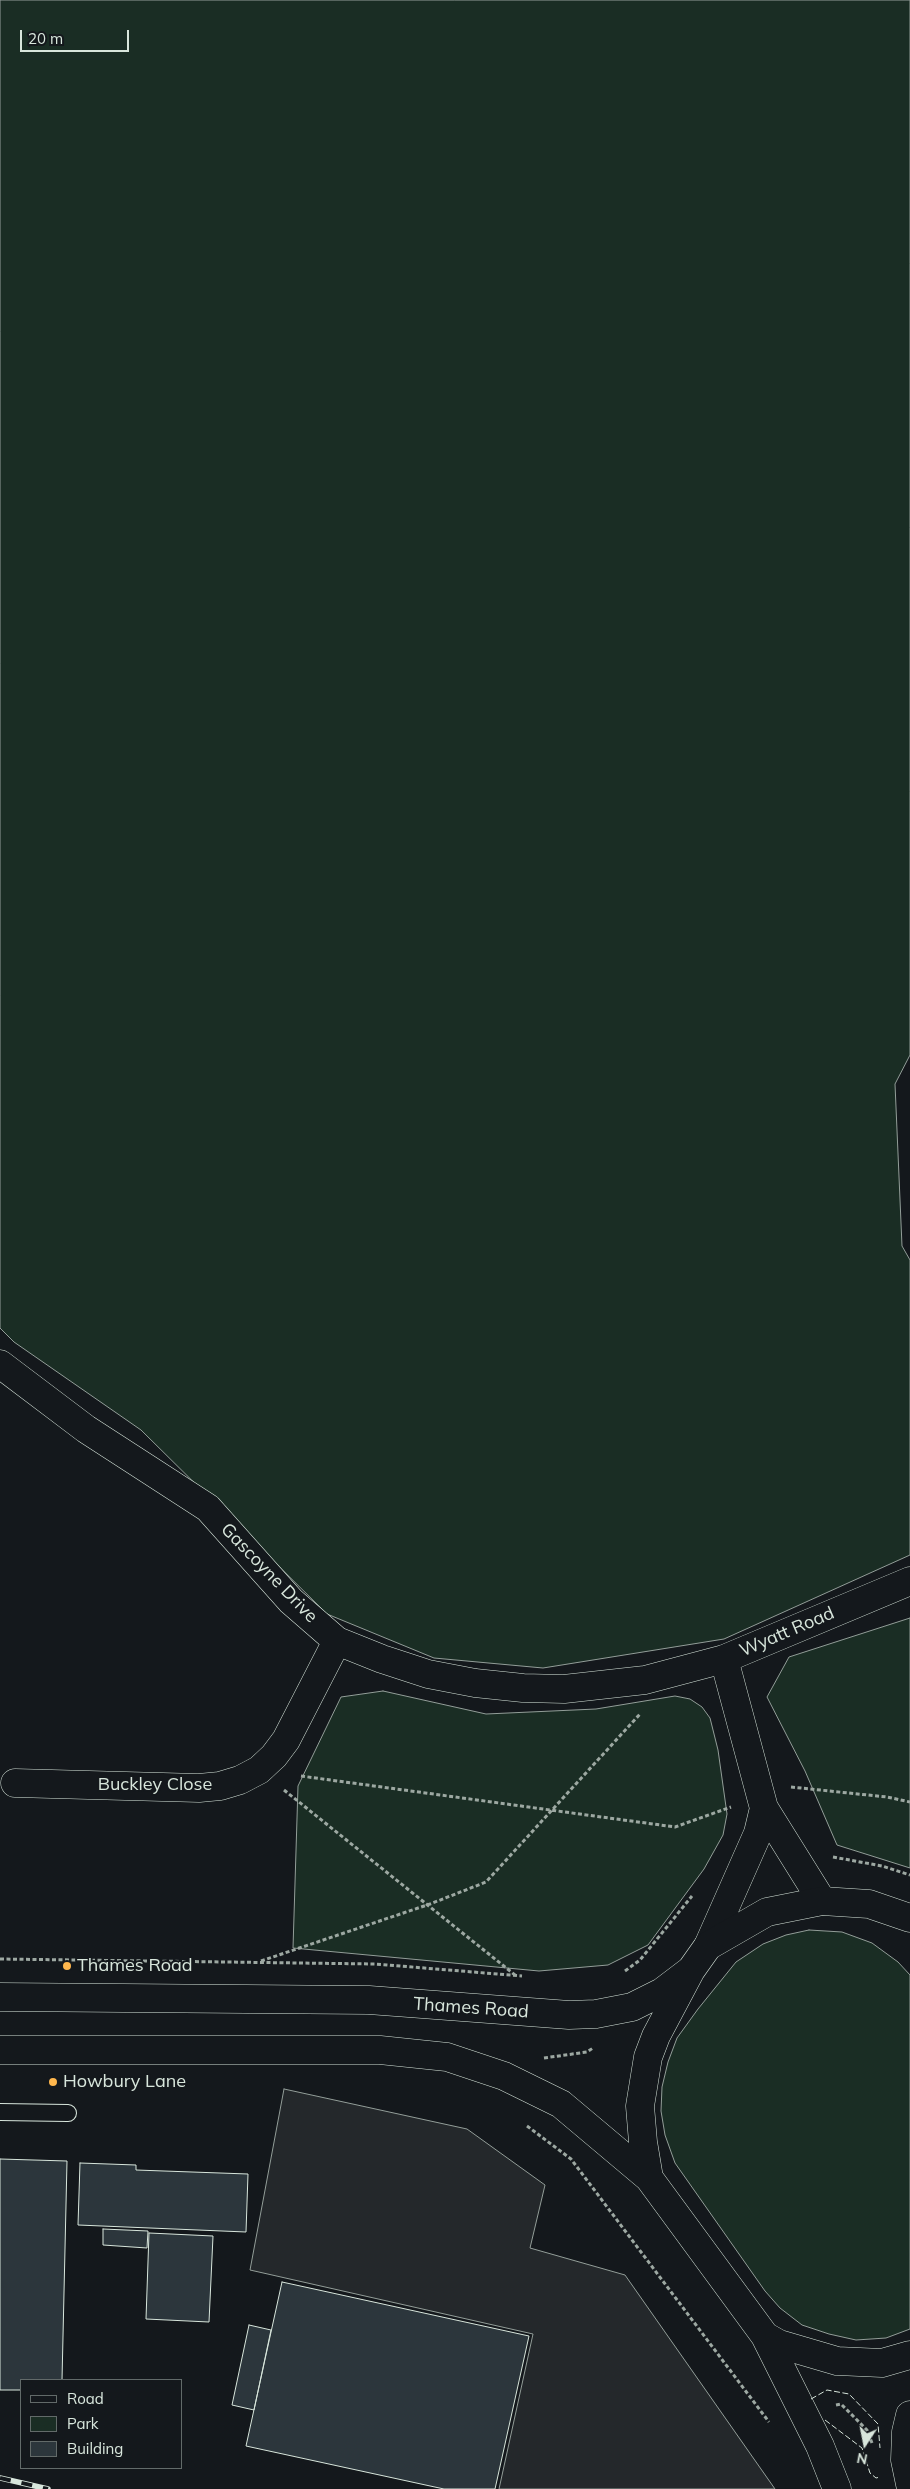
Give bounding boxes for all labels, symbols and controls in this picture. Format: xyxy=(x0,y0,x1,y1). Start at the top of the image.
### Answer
scale bar xyxy=(22,20,131,52)
text: 20 m xyxy=(28,29,63,48)
street label: Gascoyne Drive xyxy=(216,1519,322,1627)
street label: Wyatt Road xyxy=(736,1602,838,1662)
street label: Buckley Close xyxy=(98,1774,212,1796)
place label: Thames Road xyxy=(77,1955,193,1977)
marker: Thames Road xyxy=(61,1960,73,1972)
street label: Thames Road xyxy=(413,1993,529,2023)
place label: Howbury Lane xyxy=(63,2071,186,2093)
marker: Howbury Lane xyxy=(47,2076,59,2088)
legend xyxy=(20,2379,182,2469)
text: Road xyxy=(67,2389,104,2408)
text: Park xyxy=(67,2414,99,2433)
north arrow xyxy=(840,2419,890,2469)
text: Building xyxy=(67,2439,123,2458)
text: N xyxy=(855,2449,869,2469)

